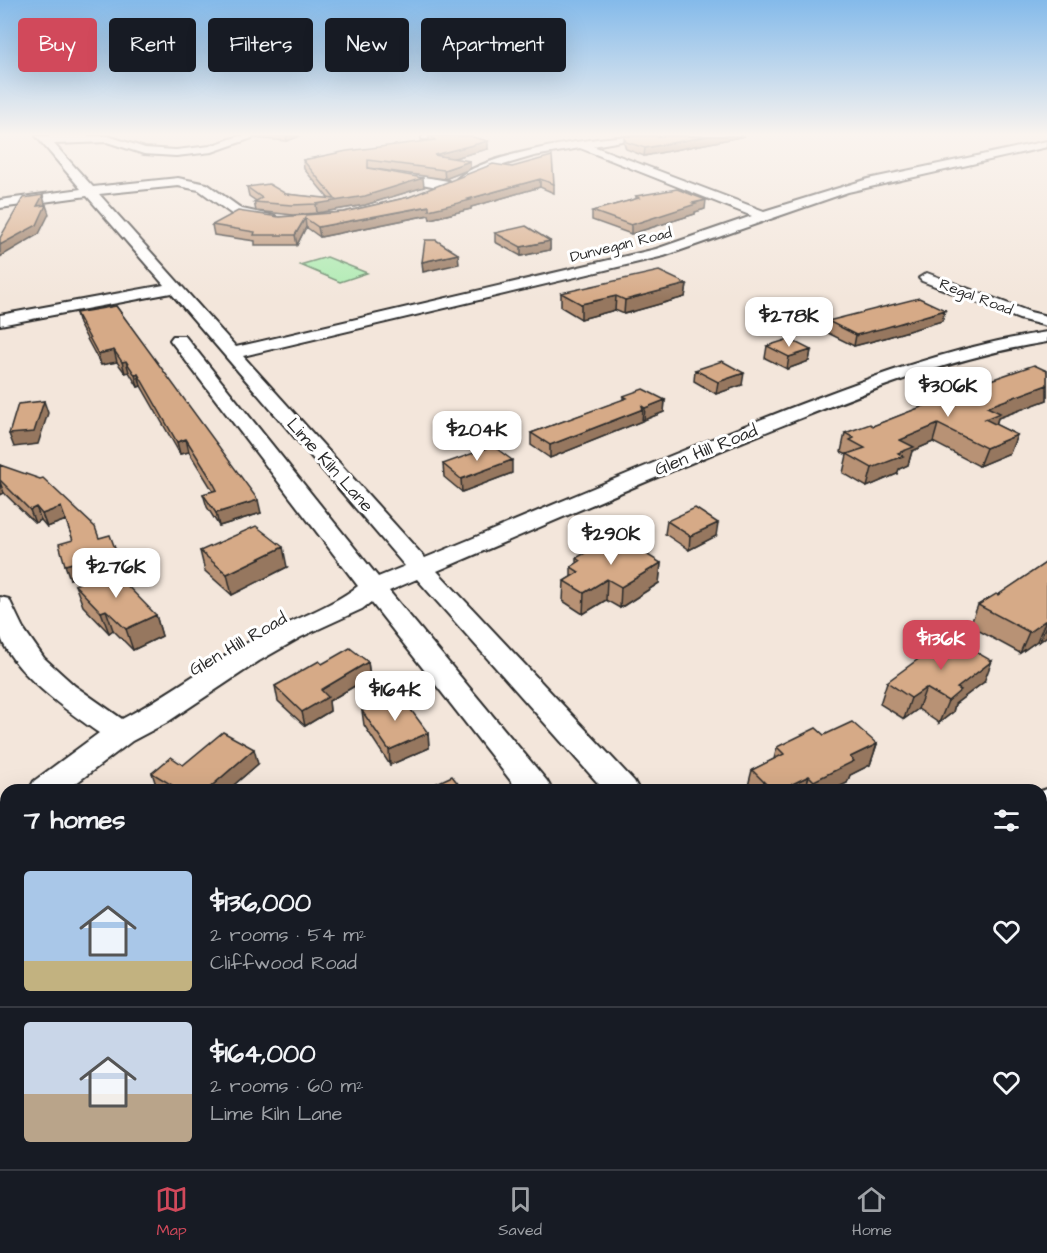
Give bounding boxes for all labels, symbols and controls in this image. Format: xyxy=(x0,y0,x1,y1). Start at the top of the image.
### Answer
chip: Buy xyxy=(18,18,97,72)
chip: Rent xyxy=(109,18,196,72)
chip: Filters xyxy=(208,18,313,72)
chip: New xyxy=(325,18,409,72)
chip: Apartment xyxy=(421,18,566,72)
street label: Dunvegan Road xyxy=(568,222,675,269)
street label: Regal Road xyxy=(936,273,1016,322)
pin: $278K xyxy=(747,297,831,348)
text: $278K xyxy=(759,302,819,330)
pin: $306K xyxy=(906,367,990,418)
text: $306K xyxy=(919,372,977,400)
pin: $204K xyxy=(435,411,519,462)
street label: Lime Kiln Lane xyxy=(281,412,379,518)
text: $204K xyxy=(447,416,507,444)
street label: Glen Hill Road xyxy=(651,418,761,482)
pin: $290K xyxy=(569,515,653,566)
text: $290K xyxy=(582,520,640,548)
pin: $276K xyxy=(74,548,158,599)
text: $276K xyxy=(86,553,146,581)
street label: Glen Hill Road xyxy=(185,606,291,682)
pin: $136K xyxy=(899,620,983,671)
text: $136K xyxy=(917,625,965,653)
pin: $164K xyxy=(353,671,437,722)
text: $164K xyxy=(369,676,421,704)
text: 7 homes xyxy=(24,802,125,838)
icon: filters xyxy=(990,804,1023,837)
text: $136,000 xyxy=(210,885,311,921)
icon: home xyxy=(72,895,144,967)
icon: heart xyxy=(990,915,1023,948)
text: 2 rooms · 54 m² xyxy=(210,921,366,949)
text: Cliffwood Road xyxy=(210,949,357,977)
text: $164,000 xyxy=(210,1036,316,1072)
icon: home xyxy=(72,1046,144,1118)
icon: heart xyxy=(990,1066,1023,1099)
text: 2 rooms · 60 m² xyxy=(210,1072,364,1100)
text: Lime Kiln Lane xyxy=(210,1100,342,1128)
tab: Map xyxy=(155,1183,188,1241)
tab: Saved xyxy=(498,1183,542,1241)
tab: Home xyxy=(852,1183,892,1241)

